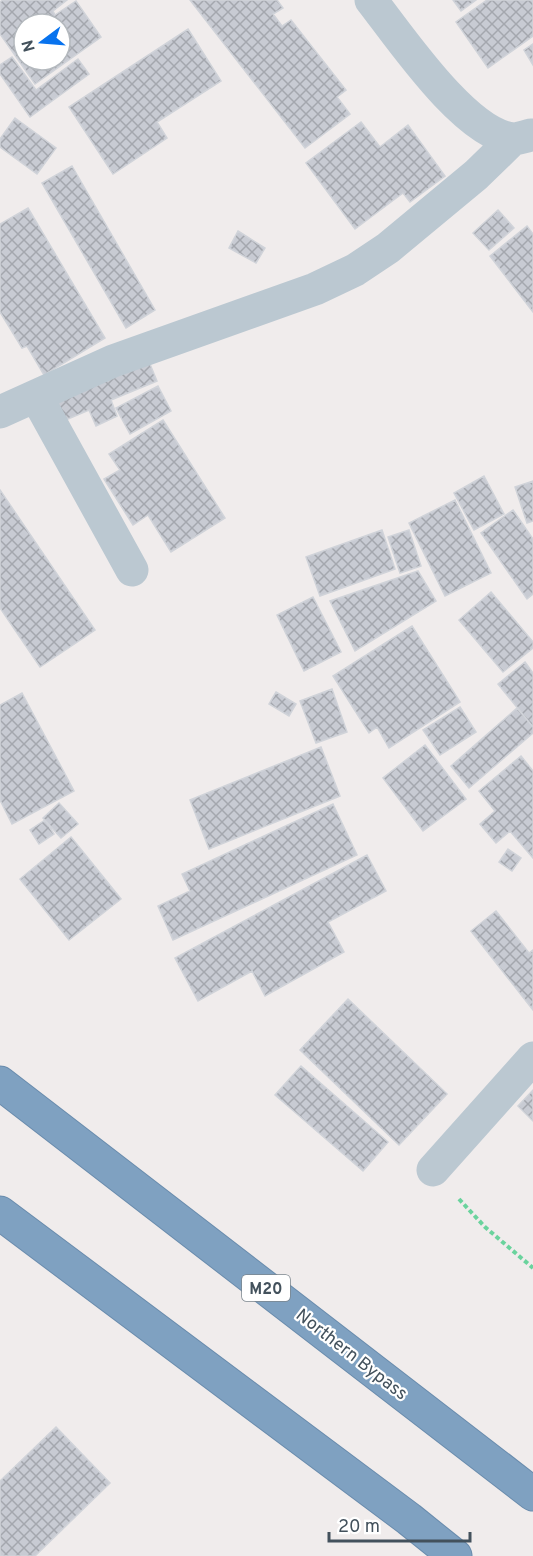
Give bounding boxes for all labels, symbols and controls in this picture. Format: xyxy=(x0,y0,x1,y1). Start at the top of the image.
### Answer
north arrow xyxy=(12,12,72,72)
text: N xyxy=(18,37,41,54)
road number: M20 xyxy=(242,1275,290,1301)
street label: Northern Bypass xyxy=(290,1304,412,1406)
scale bar xyxy=(329,1505,470,1543)
text: 20 m xyxy=(338,1516,380,1539)

